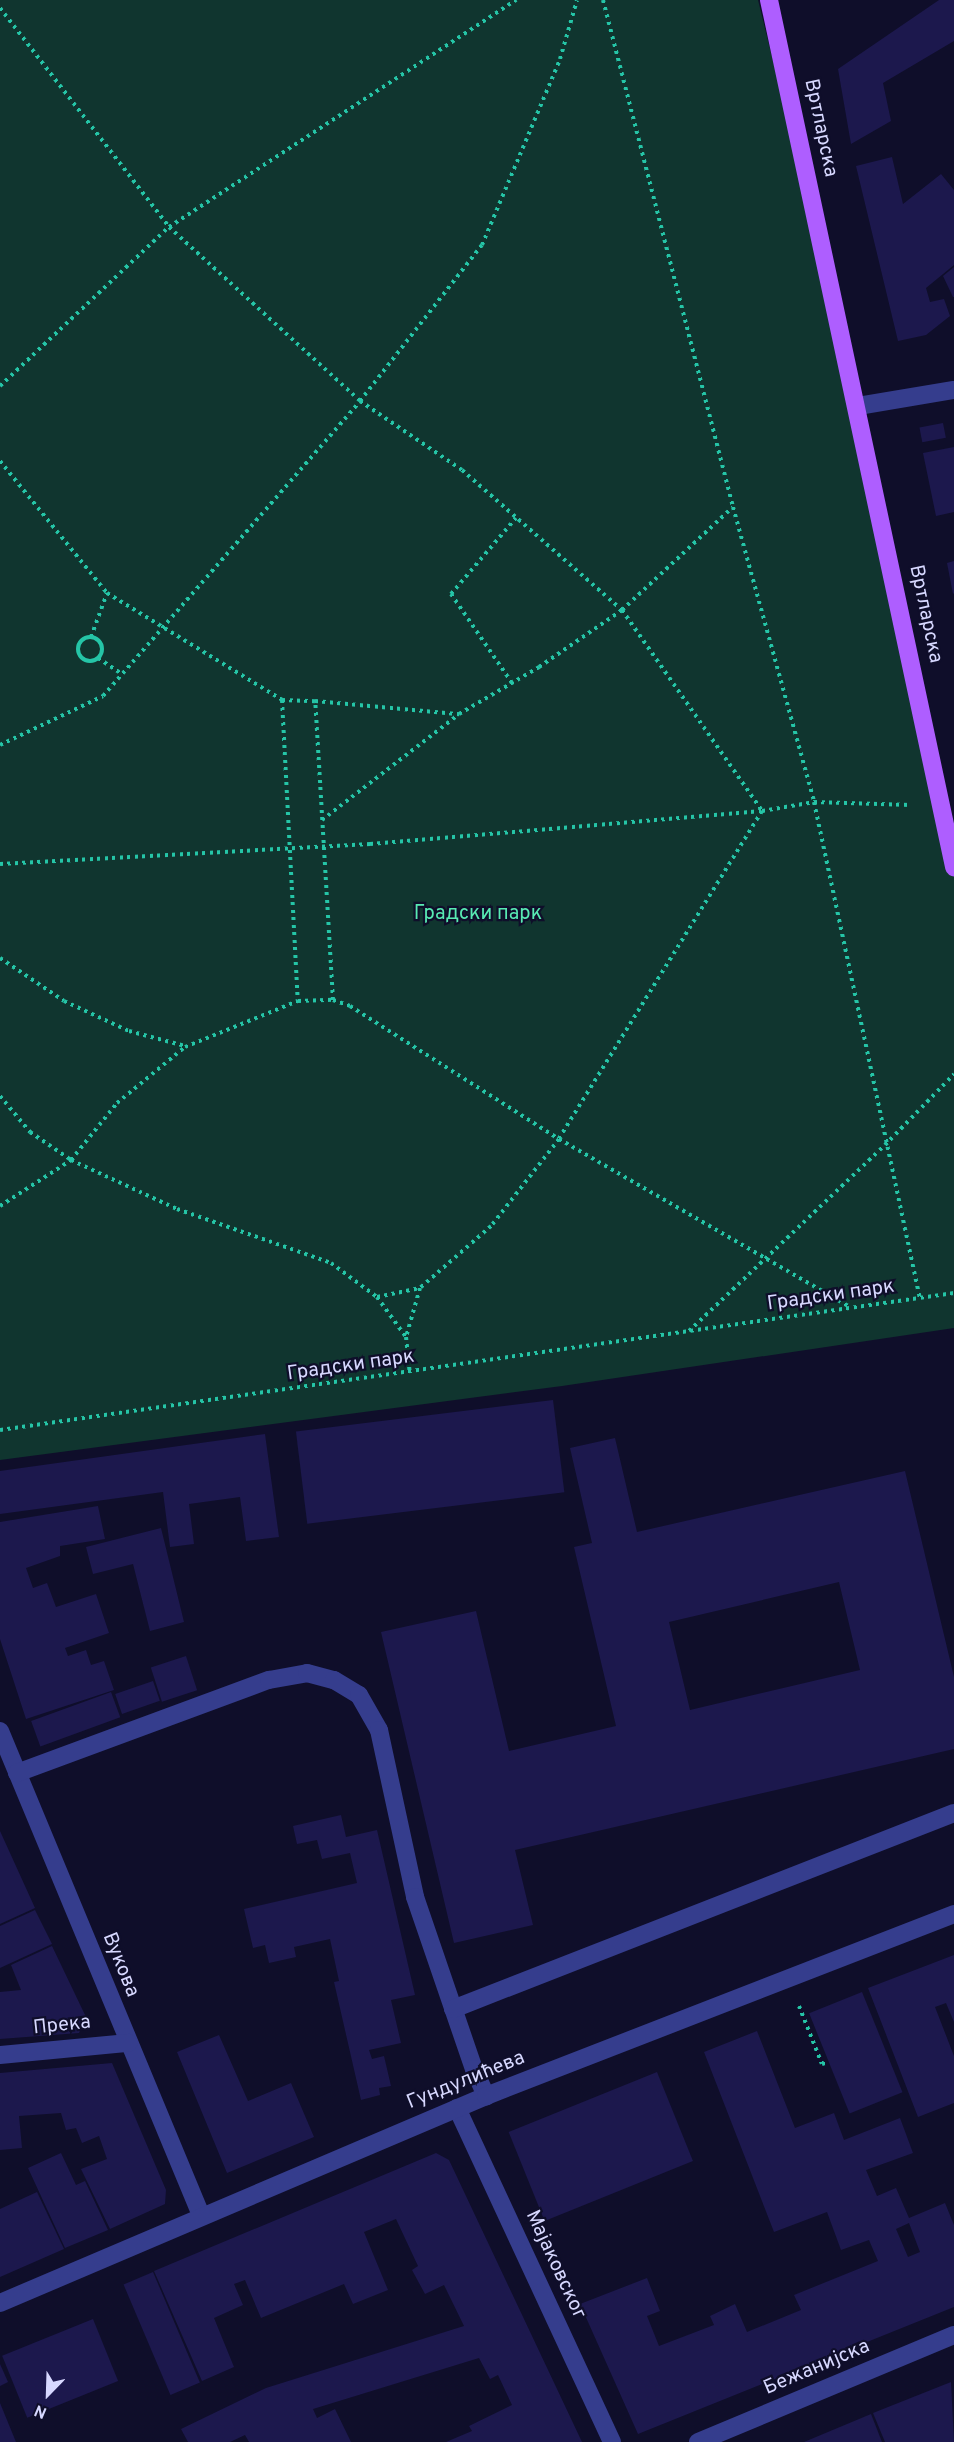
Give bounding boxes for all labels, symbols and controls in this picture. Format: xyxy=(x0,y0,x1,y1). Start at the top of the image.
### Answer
street label: Вртларска xyxy=(798,77,842,179)
street label: Вртларска xyxy=(903,563,947,665)
park label: Градски парк xyxy=(414,902,542,926)
street label: Градски парк xyxy=(766,1275,896,1317)
street label: Градски парк xyxy=(286,1345,416,1387)
street label: Вукова xyxy=(96,1929,144,2001)
street label: Прека xyxy=(32,2011,92,2041)
street label: Гундулићева xyxy=(404,2046,528,2116)
street label: Мајаковског xyxy=(519,2207,591,2323)
street label: Бежанијска xyxy=(760,2335,874,2401)
north arrow xyxy=(18,2364,78,2424)
text: N xyxy=(32,2399,50,2422)

